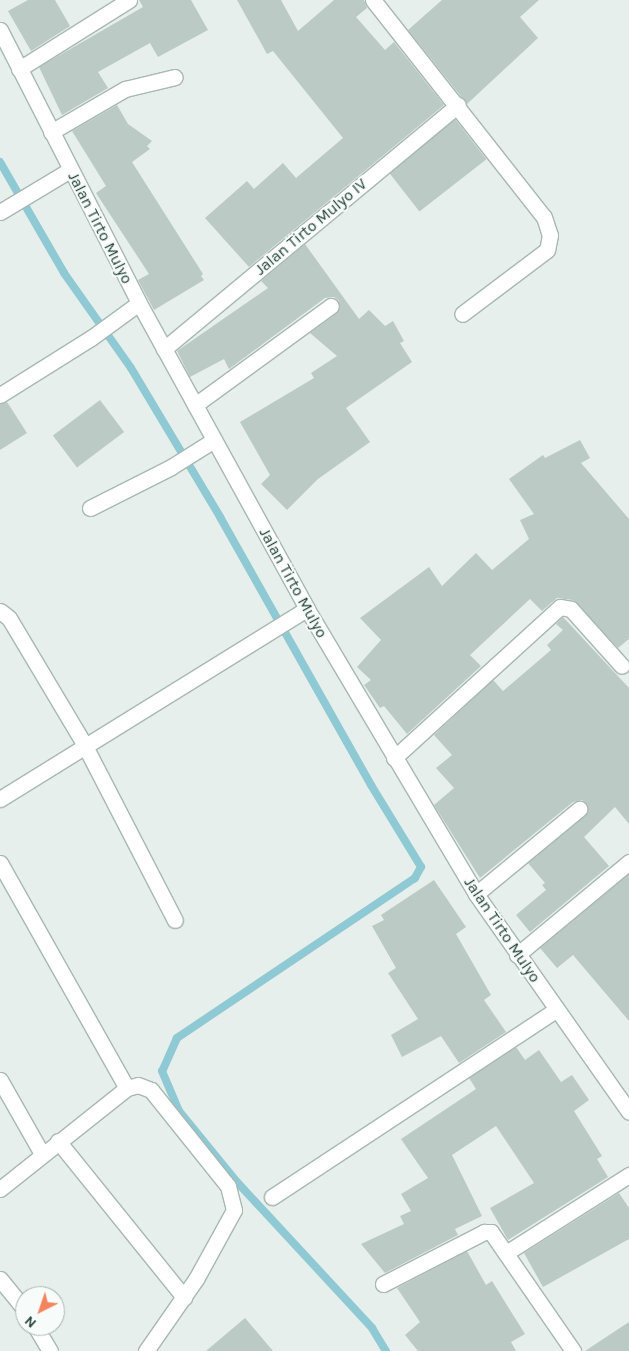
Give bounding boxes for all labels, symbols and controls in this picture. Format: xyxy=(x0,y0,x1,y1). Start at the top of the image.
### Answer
street label: Jalan Tirto Mulyo xyxy=(64,169,136,287)
street label: Jalan Tirto Mulyo IV xyxy=(251,175,371,279)
street label: Jalan Tirto Mulyo xyxy=(255,525,331,641)
street label: Jalan Tirto Mulyo xyxy=(460,874,544,986)
north arrow xyxy=(15,1286,65,1336)
text: N xyxy=(21,1312,40,1332)

